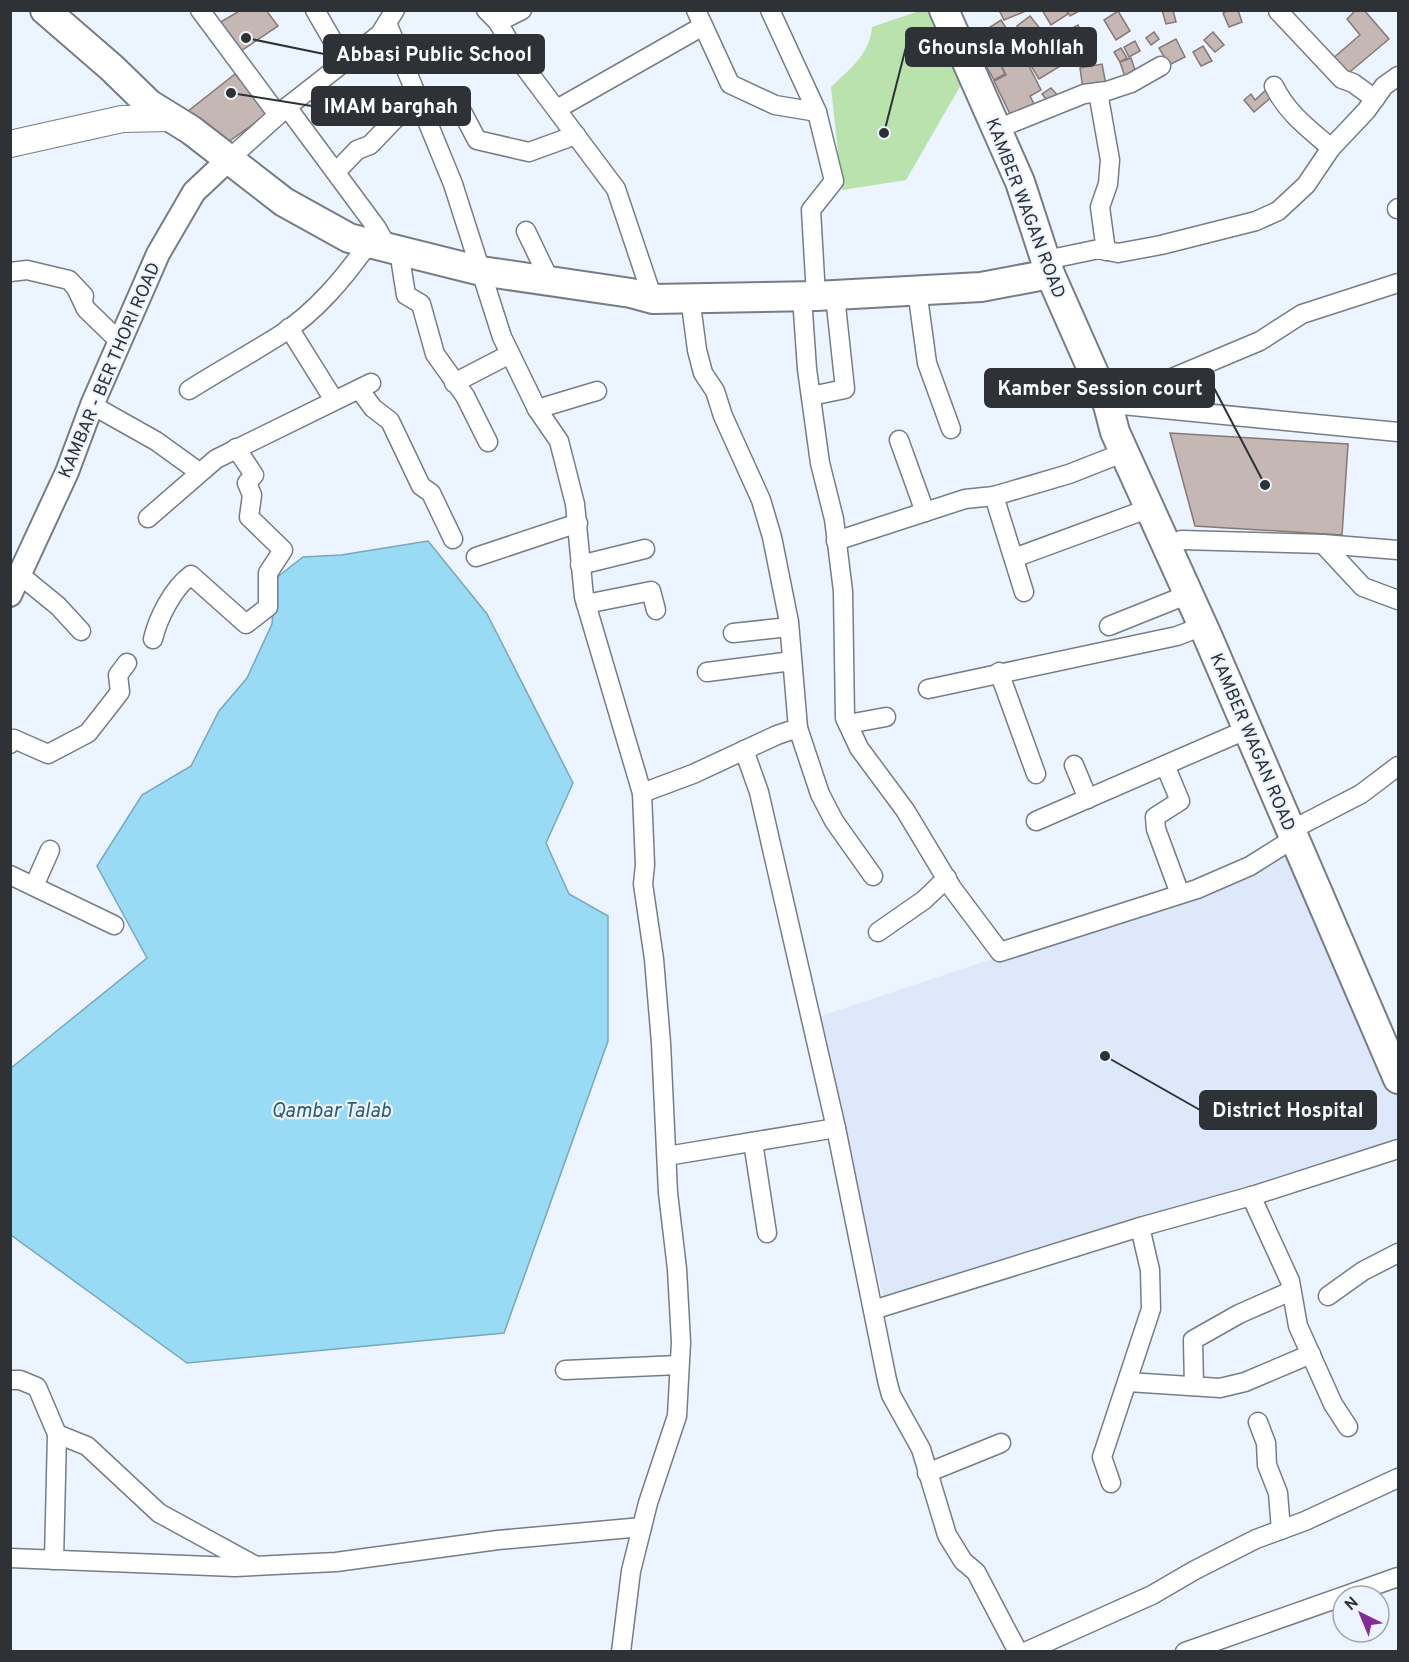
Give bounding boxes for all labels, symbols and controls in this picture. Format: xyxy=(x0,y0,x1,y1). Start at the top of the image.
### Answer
callout: Ghounsla Mohllah xyxy=(906,28,1096,66)
callout: Abbasi Public School xyxy=(324,35,544,73)
text: Ghounsla Mohllah xyxy=(918,36,1084,62)
text: Abbasi Public School xyxy=(336,43,532,69)
callout: IMAM barghah xyxy=(312,87,470,125)
text: IMAM barghah xyxy=(324,95,458,121)
street label: KAMBER WAGAN ROAD xyxy=(980,115,1070,302)
street label: KAMBAR - BER THORI ROAD xyxy=(54,259,166,482)
callout: Kamber Session court xyxy=(985,369,1214,407)
text: Kamber Session court xyxy=(997,377,1203,403)
street label: KAMBER WAGAN ROAD xyxy=(1204,650,1300,835)
callout: District Hospital xyxy=(1200,1091,1376,1129)
water label: Qambar Talab xyxy=(271,1099,391,1125)
text: District Hospital xyxy=(1212,1099,1364,1125)
north arrow xyxy=(1331,1584,1391,1644)
text: N xyxy=(1341,1593,1363,1616)

